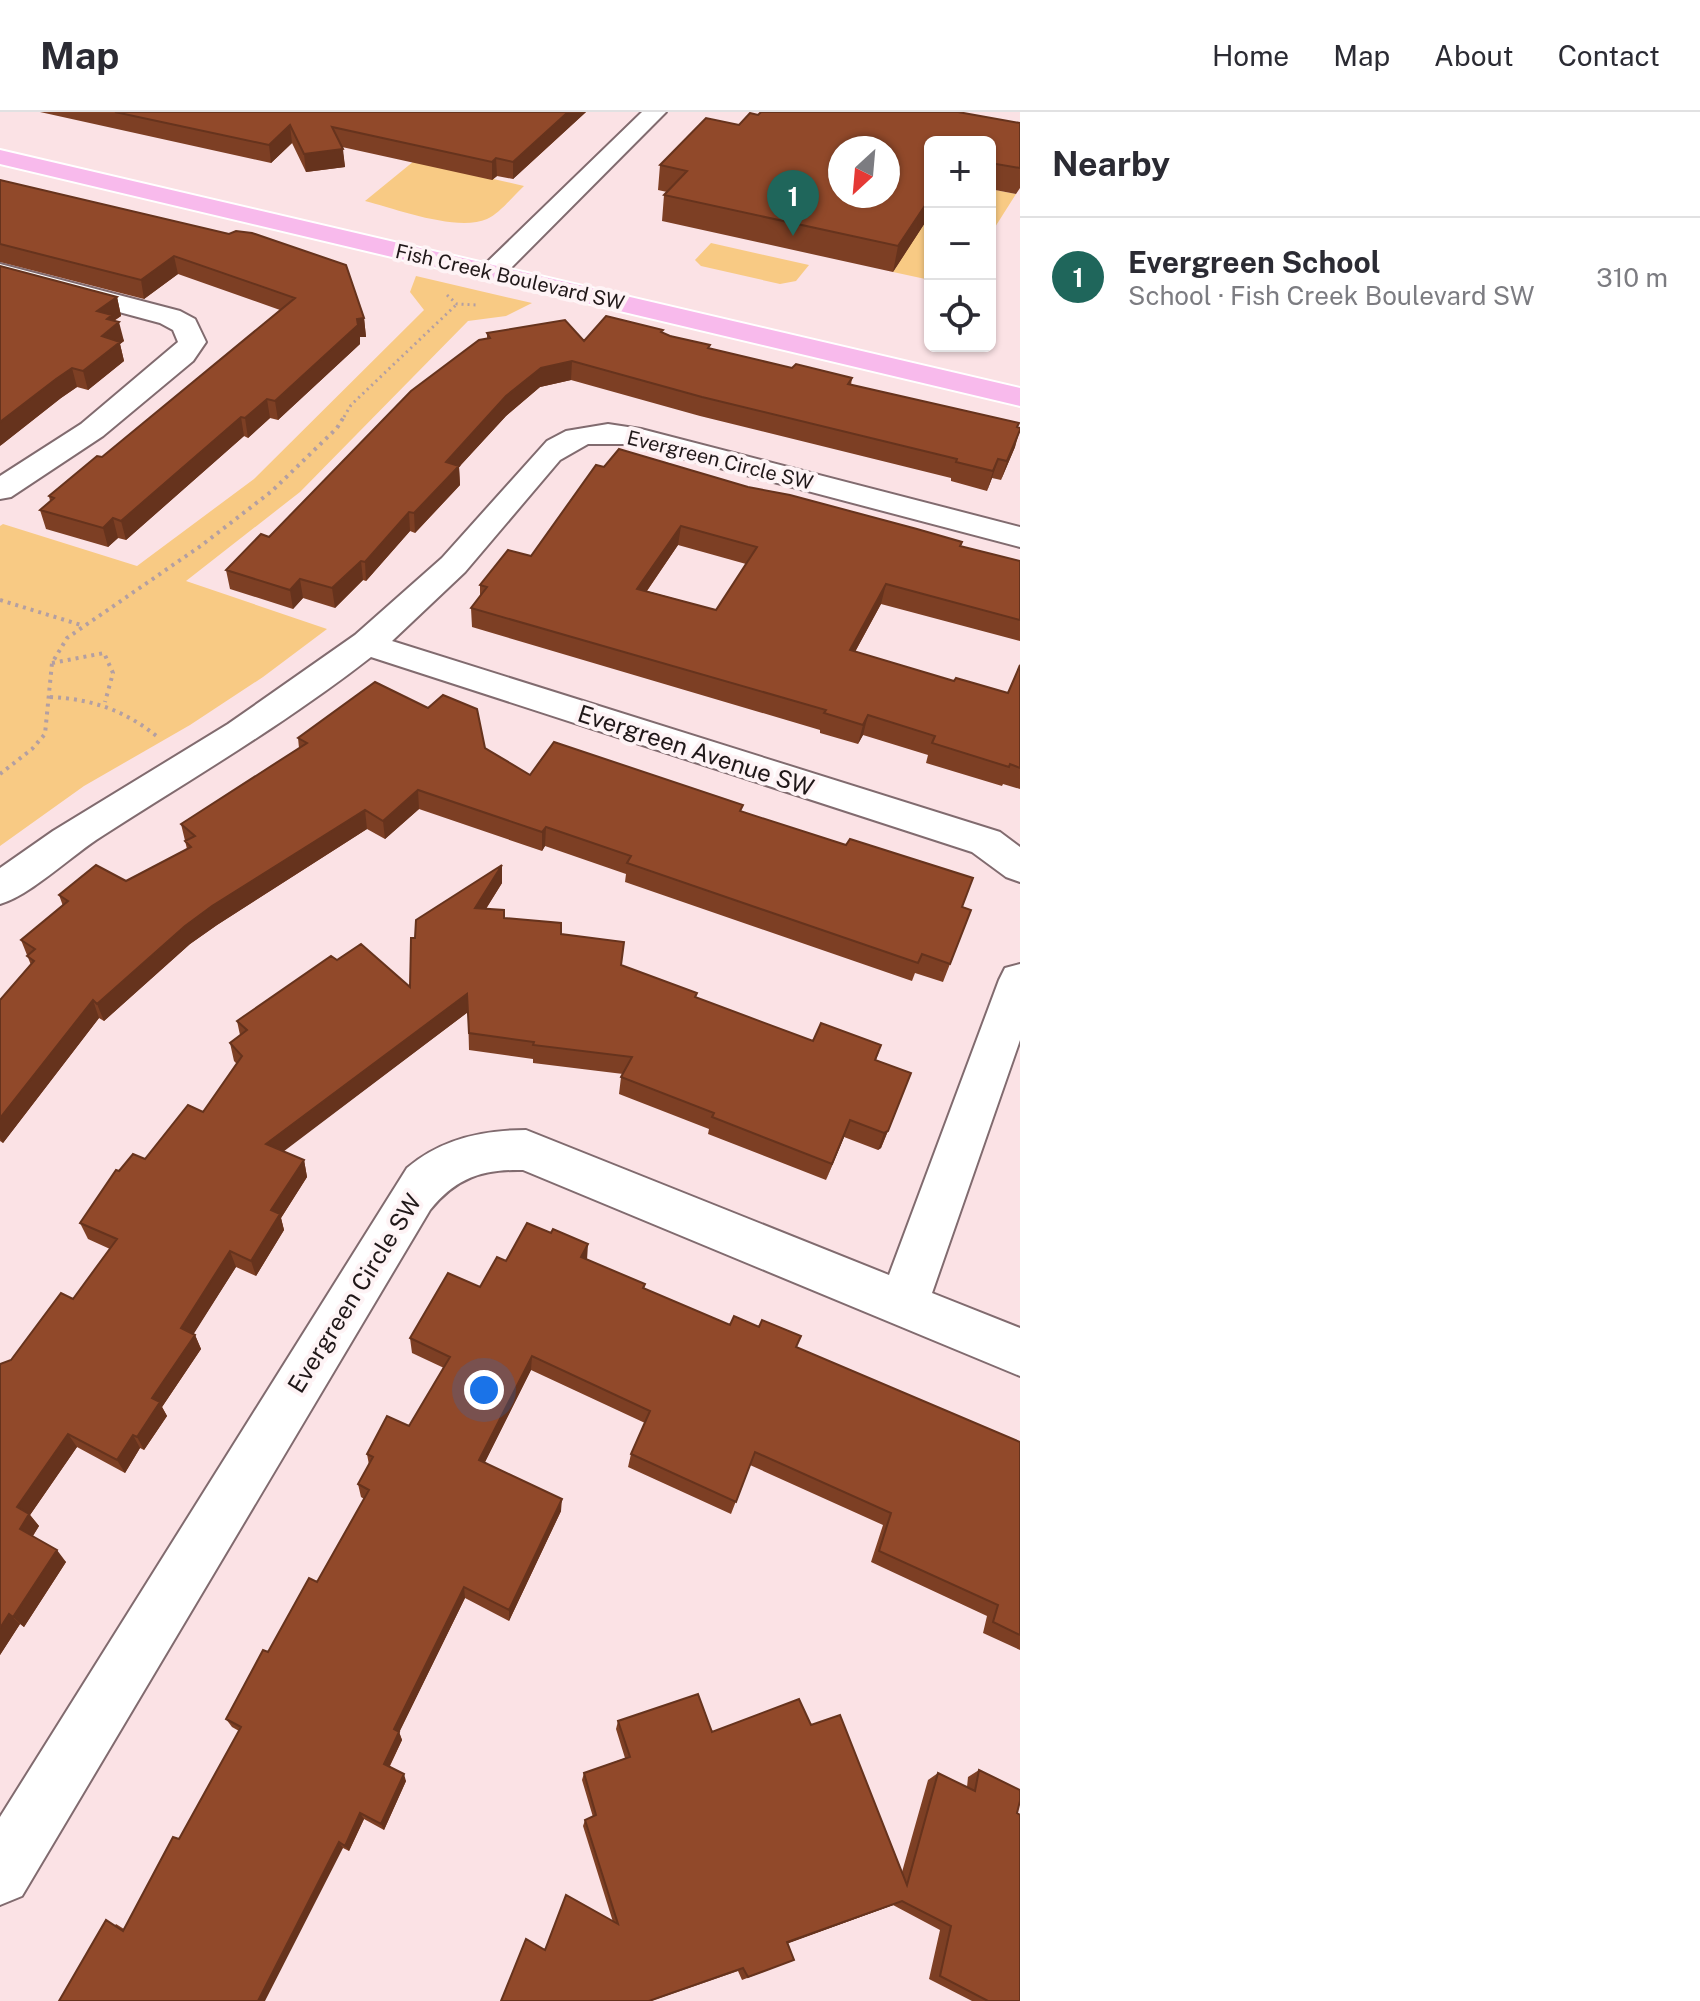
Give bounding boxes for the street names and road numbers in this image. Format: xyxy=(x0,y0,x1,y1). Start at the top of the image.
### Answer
street label: Fish Creek Boulevard SW xyxy=(393,239,627,315)
street label: Evergreen Circle SW xyxy=(624,425,816,495)
street label: Evergreen Avenue SW xyxy=(574,699,818,801)
street label: Evergreen Circle SW xyxy=(281,1188,427,1398)

